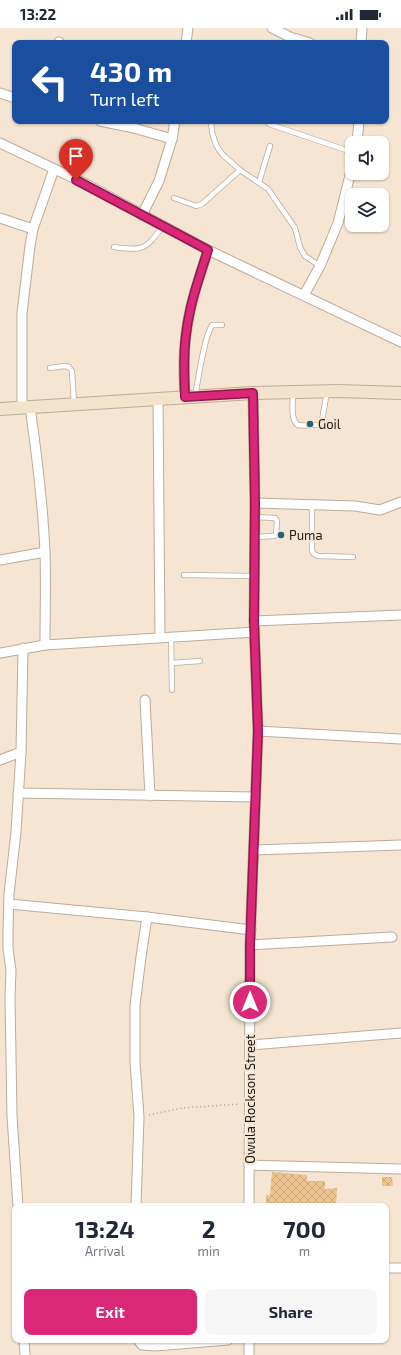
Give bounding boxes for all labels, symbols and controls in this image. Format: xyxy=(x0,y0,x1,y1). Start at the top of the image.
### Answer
text: 13:22 xyxy=(20,5,56,23)
text: 430 m xyxy=(90,54,172,88)
icon: left xyxy=(24,56,76,108)
text: Turn left xyxy=(90,88,160,110)
map controls xyxy=(345,136,389,232)
button: sound xyxy=(345,136,389,180)
pin xyxy=(59,139,93,180)
icon: arrive xyxy=(65,145,87,167)
button: layers xyxy=(345,188,389,232)
place label: Goil xyxy=(318,416,341,432)
marker: Goil xyxy=(305,419,315,429)
place label: Puma xyxy=(289,527,323,543)
marker: Puma xyxy=(276,530,286,540)
position arrow xyxy=(229,981,271,1023)
street label: Owula Rockson Street xyxy=(242,1034,258,1164)
text: 13:24 xyxy=(75,1214,135,1243)
text: 2 xyxy=(202,1214,216,1243)
text: 700 xyxy=(283,1214,326,1243)
text: Arrival xyxy=(85,1243,125,1259)
text: min xyxy=(198,1243,220,1259)
text: m xyxy=(299,1243,310,1259)
button: Exit xyxy=(24,1289,197,1335)
button: Share xyxy=(205,1289,377,1335)

